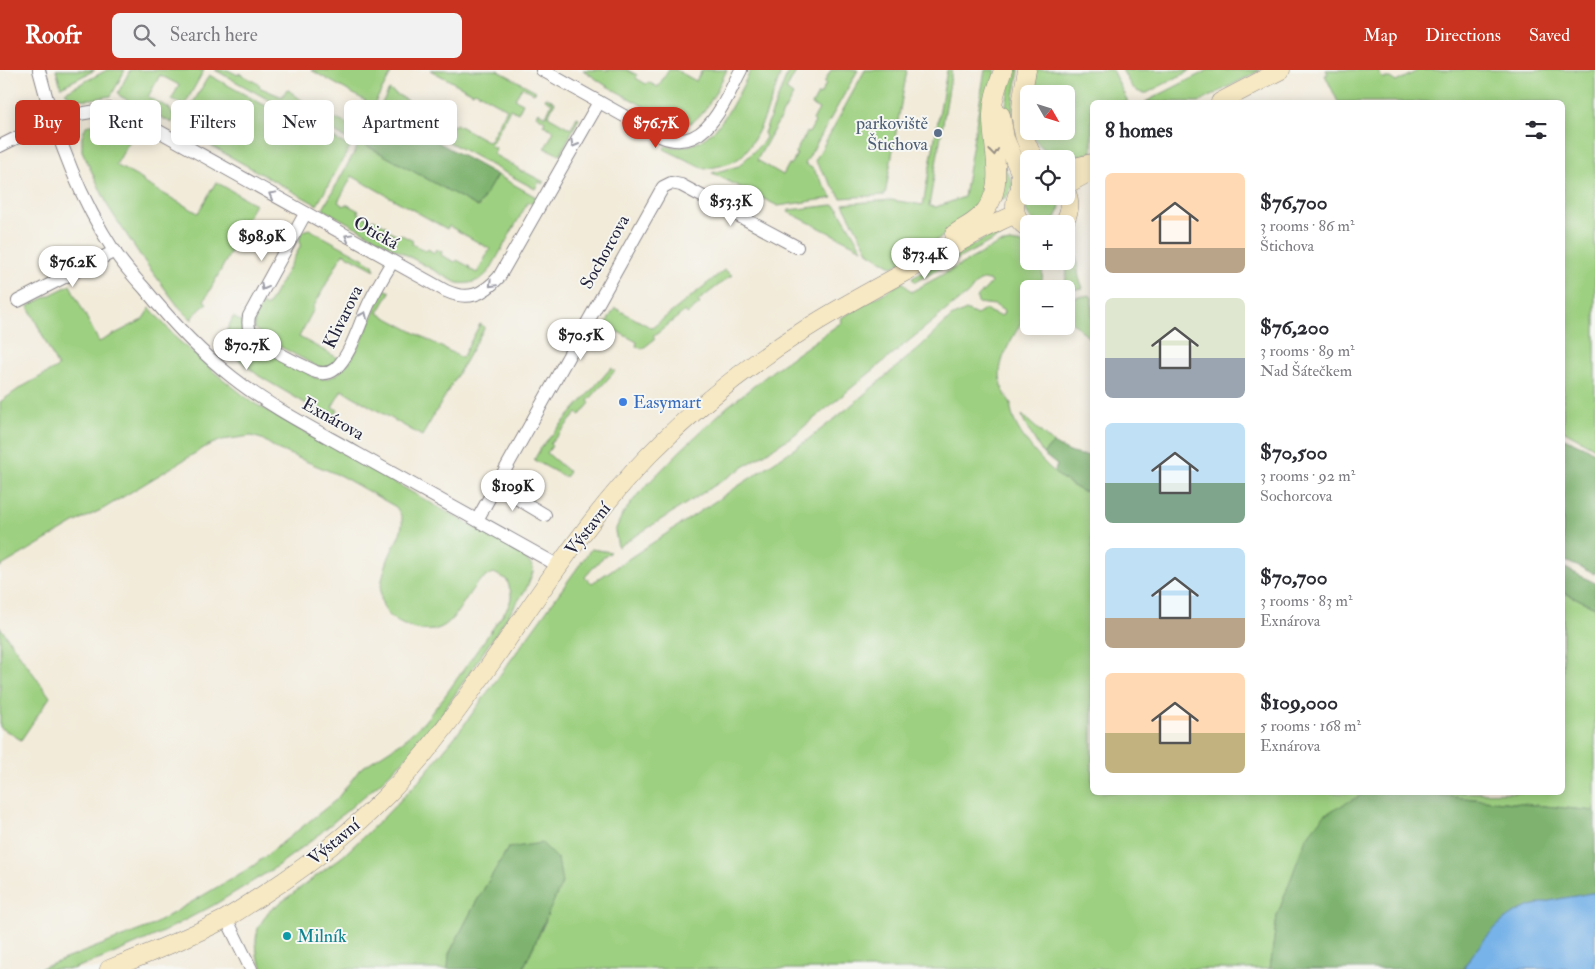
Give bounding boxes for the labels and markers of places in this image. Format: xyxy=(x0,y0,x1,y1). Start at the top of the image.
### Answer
pin: $76.7K xyxy=(615,106,697,149)
place label: parkoviště Štichova xyxy=(855,112,929,156)
marker: parkoviště Štichova xyxy=(932,127,944,139)
pin: $53.3K xyxy=(690,184,772,227)
pin: $98.9K xyxy=(221,220,303,262)
pin: $73.4K xyxy=(884,238,966,280)
pin: $76.2K xyxy=(32,246,114,288)
pin: $70.5K xyxy=(540,318,622,361)
pin: $70.7K xyxy=(206,328,288,371)
place label: Easymart xyxy=(633,391,702,414)
marker: Easymart xyxy=(617,396,629,408)
pin: $109K xyxy=(478,470,548,512)
place label: Milník xyxy=(297,925,347,948)
marker: Milník xyxy=(281,930,293,942)

